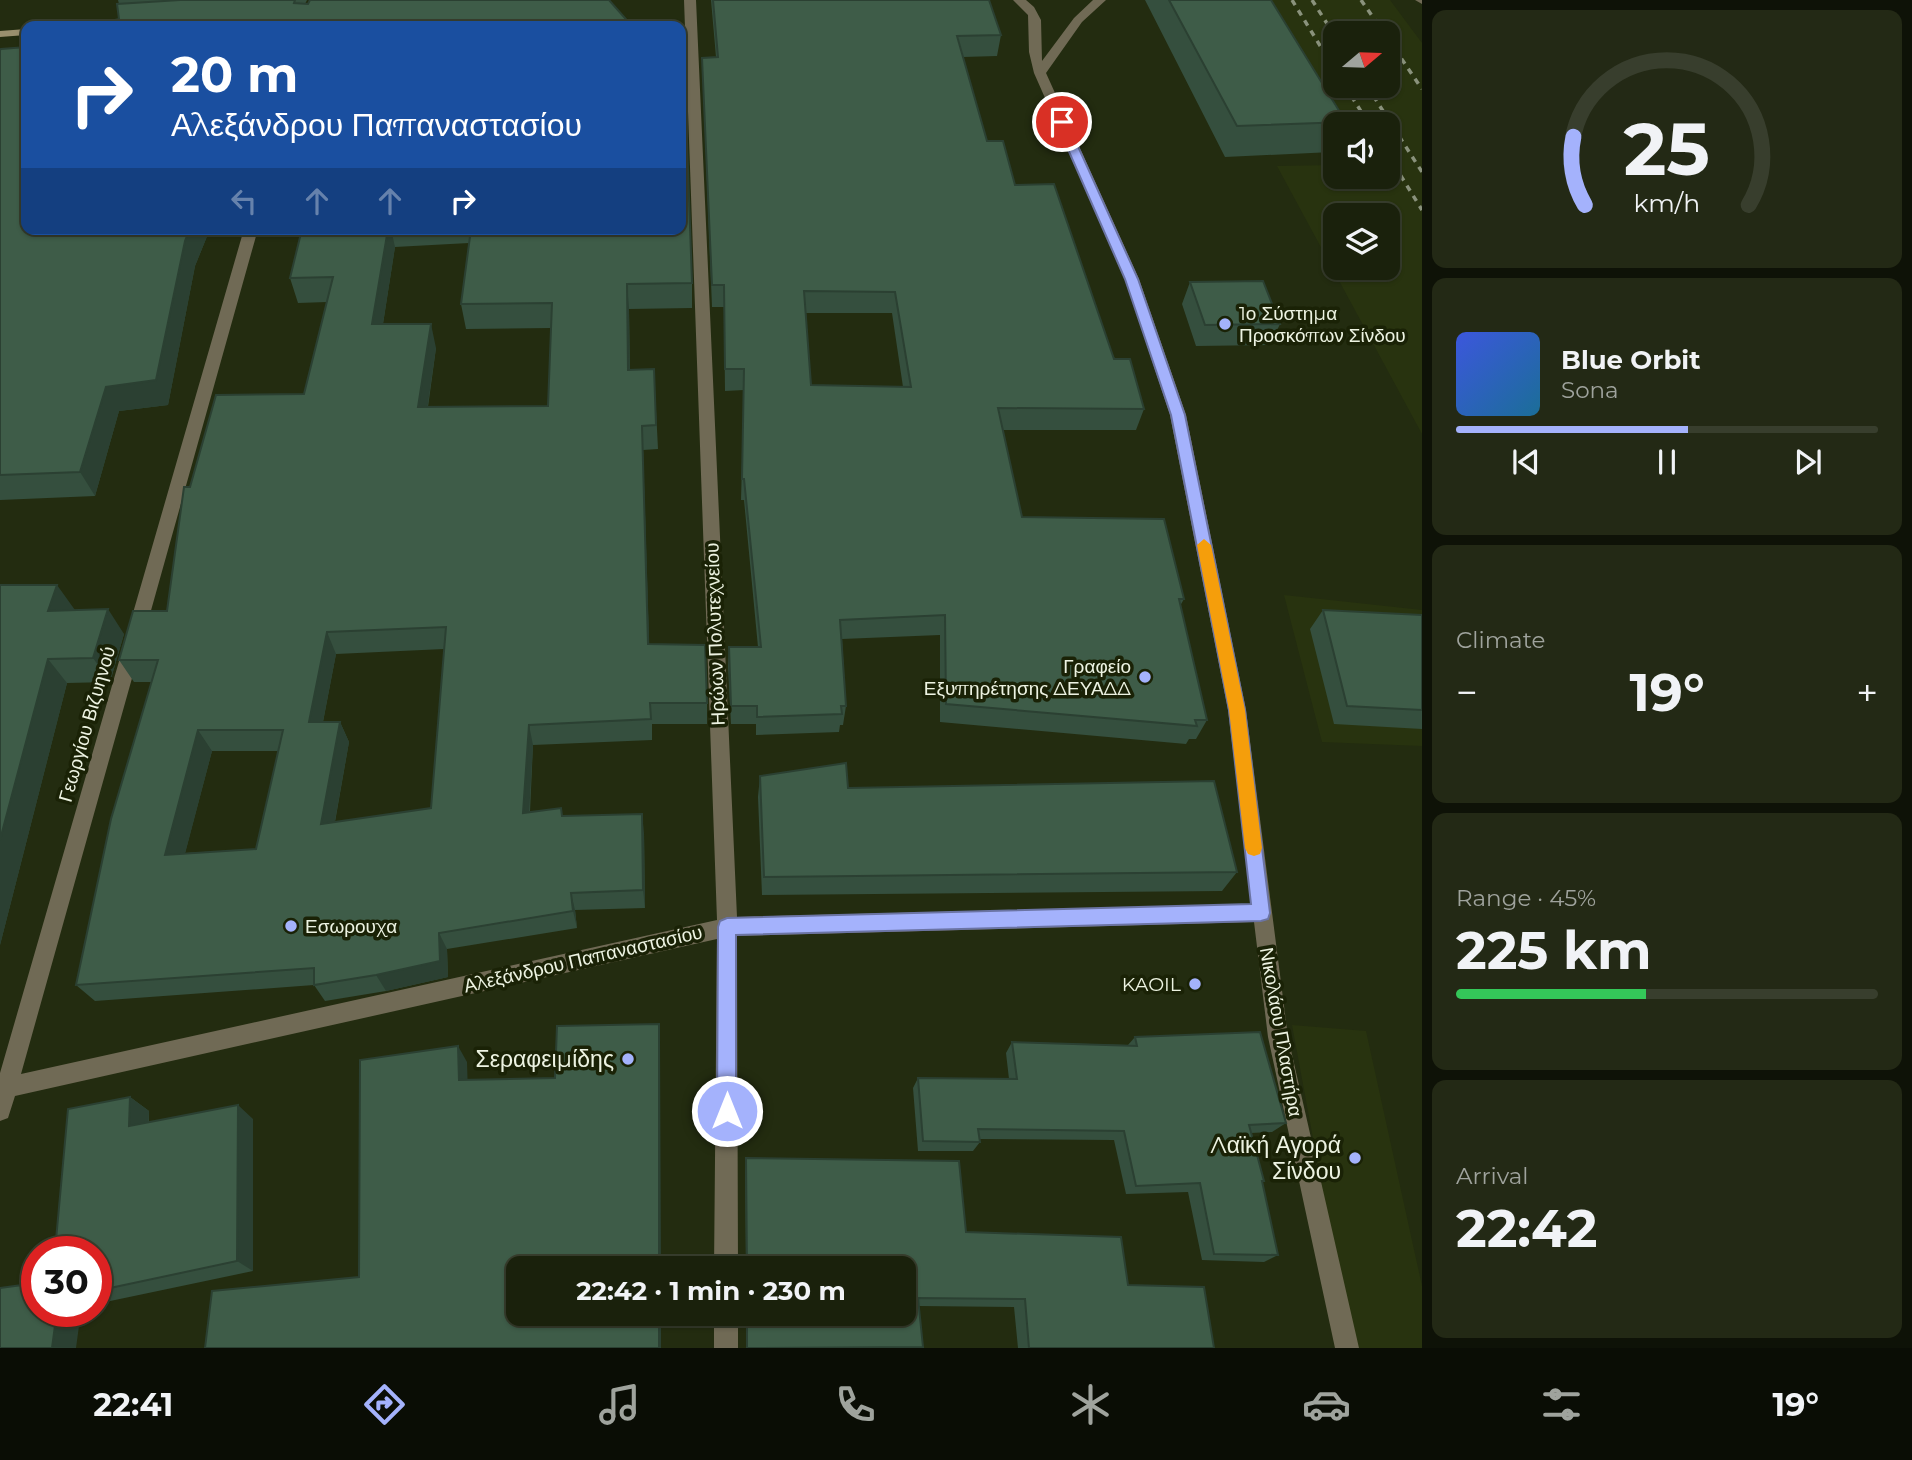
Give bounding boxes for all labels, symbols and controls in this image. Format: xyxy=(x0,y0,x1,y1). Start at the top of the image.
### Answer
north arrow xyxy=(1323,21,1400,98)
map controls xyxy=(1323,21,1400,280)
text: 20 m xyxy=(171,45,298,104)
icon: right xyxy=(56,49,147,140)
pin xyxy=(1032,92,1092,152)
icon: arrive xyxy=(1043,103,1081,141)
text: Αλεξάνδρου Παπαναστασίου xyxy=(171,105,582,144)
text: 25 xyxy=(1624,105,1710,193)
button: sound xyxy=(1323,112,1400,189)
icon: left xyxy=(225,182,263,220)
icon: ahead xyxy=(298,182,336,220)
icon: ahead xyxy=(371,182,409,220)
icon: right xyxy=(444,182,482,220)
text: km/h xyxy=(1634,188,1700,218)
button: layers xyxy=(1323,203,1400,280)
place label: 1ο Σύστημα Προσκόπων Σίνδου xyxy=(1239,302,1406,347)
marker: 1ο Σύστημα Προσκόπων Σίνδου xyxy=(1217,316,1233,332)
text: Blue Orbit xyxy=(1561,344,1700,376)
text: Sona xyxy=(1561,376,1619,404)
icon: previous xyxy=(1507,443,1545,481)
icon: pause xyxy=(1648,443,1686,481)
icon: next xyxy=(1789,443,1827,481)
street label: Ηρώων Πολυτεχνείου xyxy=(700,542,730,726)
text: Climate xyxy=(1456,626,1545,654)
street label: Γεωργίου Βιζυηνού xyxy=(54,643,120,805)
place label: Γραφείο Εξυπηρέτησης ΔΕΥΑΔΔ xyxy=(924,655,1131,700)
text: 19° xyxy=(1629,661,1705,724)
marker: Γραφείο Εξυπηρέτησης ΔΕΥΑΔΔ xyxy=(1137,669,1153,685)
text: − xyxy=(1456,669,1478,716)
text: + xyxy=(1856,669,1878,716)
text: Range · 45% xyxy=(1456,884,1596,912)
place label: Εσωρουχα xyxy=(305,915,397,938)
marker: Εσωρουχα xyxy=(283,918,299,934)
text: 225 km xyxy=(1456,919,1651,982)
street label: Αλεξάνδρου Παπαναστασίου xyxy=(462,920,704,998)
street label: Νικολάου Πλαστήρα xyxy=(1255,946,1307,1119)
place label: KAOIL xyxy=(1122,973,1182,996)
marker: KAOIL xyxy=(1187,976,1203,992)
place label: Σεραφειμίδης xyxy=(475,1045,614,1073)
marker: Σεραφειμίδης xyxy=(620,1051,636,1067)
position arrow xyxy=(690,1074,764,1148)
place label: Λαϊκή Αγορά Σίνδου xyxy=(1211,1131,1341,1185)
marker: Λαϊκή Αγορά Σίνδου xyxy=(1347,1150,1363,1166)
text: Arrival xyxy=(1456,1162,1529,1190)
text: 22:42 xyxy=(1456,1197,1598,1260)
speed limit sign: 30 xyxy=(21,1236,112,1327)
text: 22:42 · 1 min · 230 m xyxy=(576,1275,846,1307)
icon: directions xyxy=(360,1380,409,1429)
icon: music xyxy=(595,1380,644,1429)
icon: phone xyxy=(831,1380,880,1429)
icon: climate xyxy=(1066,1380,1115,1429)
icon: car xyxy=(1302,1380,1351,1429)
icon: filters xyxy=(1537,1380,1586,1429)
text: 22:41 xyxy=(93,1385,173,1424)
text: 19° xyxy=(1772,1385,1819,1424)

